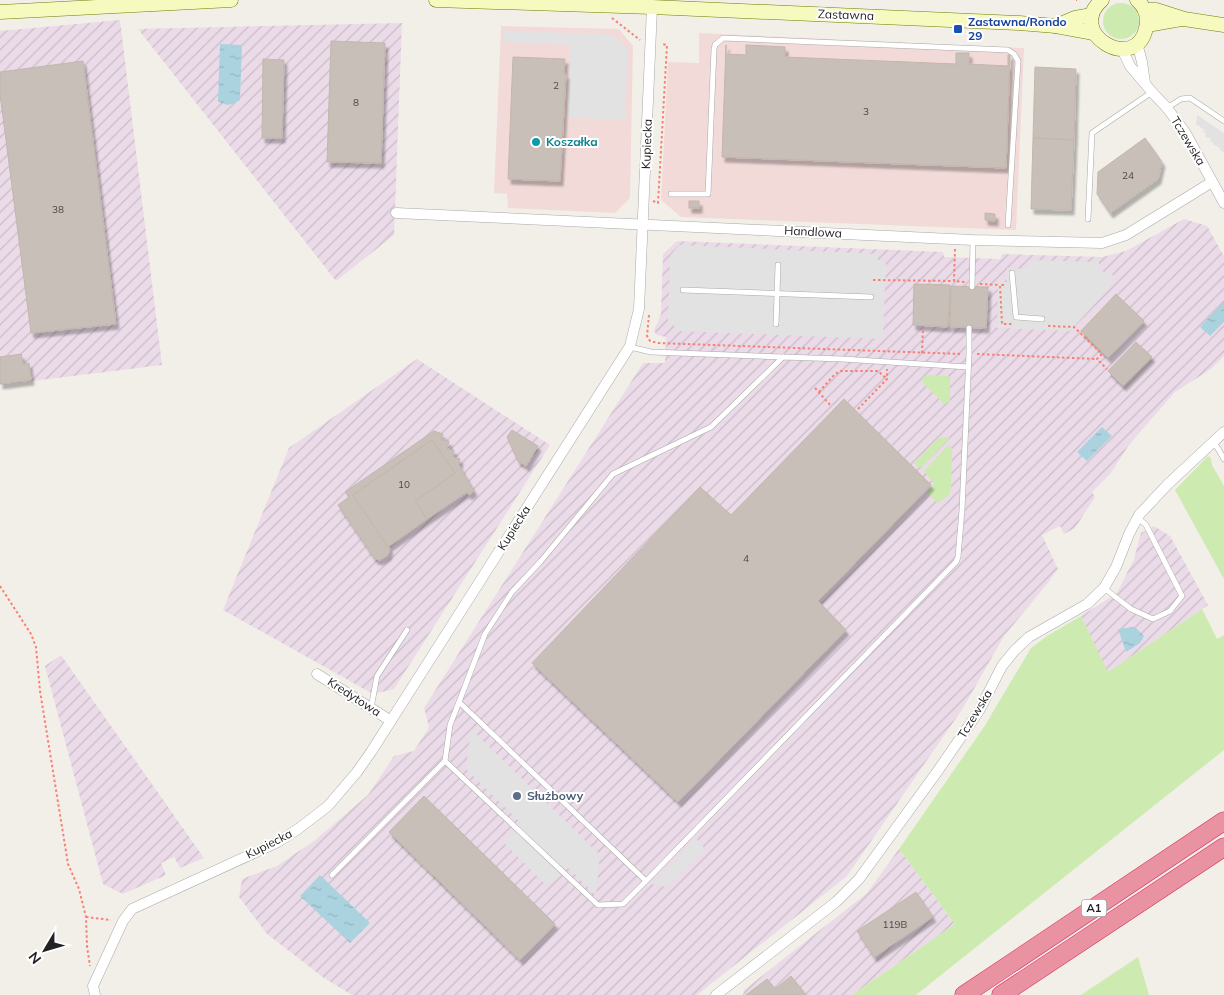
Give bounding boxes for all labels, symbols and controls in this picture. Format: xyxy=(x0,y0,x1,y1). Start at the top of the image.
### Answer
street label: Zastawna xyxy=(818,6,874,23)
place label: Zastawna/Rondo 29 xyxy=(968,14,1067,43)
marker: Zastawna/Rondo 29 xyxy=(952,23,964,35)
house number: 2 xyxy=(553,79,559,92)
house number: 8 xyxy=(353,96,359,109)
house number: 3 xyxy=(863,105,869,118)
street label: Tczewska xyxy=(1168,114,1209,168)
street label: Kupiecka xyxy=(638,119,655,169)
place label: Koszałka xyxy=(546,134,598,149)
marker: Koszałka xyxy=(530,136,542,148)
house number: 24 xyxy=(1122,169,1134,182)
house number: 38 xyxy=(52,203,64,216)
street label: Handlowa xyxy=(784,222,842,241)
house number: 10 xyxy=(398,478,410,491)
street label: Kupiecka xyxy=(494,502,533,553)
house number: 4 xyxy=(743,552,749,565)
street label: Kredytowa xyxy=(325,674,384,719)
street label: Tczewska xyxy=(954,687,995,741)
place label: Służbowy xyxy=(527,788,584,803)
marker: Służbowy xyxy=(511,790,523,802)
street label: Kupiecka xyxy=(243,825,295,862)
road number: A1 xyxy=(1082,900,1106,916)
house number: 119B xyxy=(883,918,908,931)
north arrow xyxy=(20,925,70,975)
text: N xyxy=(24,948,45,968)

